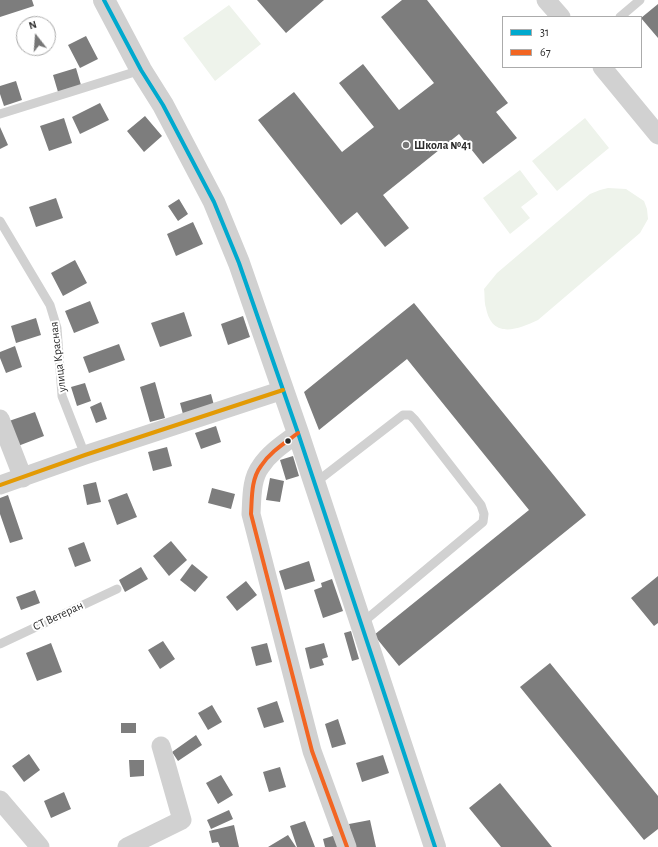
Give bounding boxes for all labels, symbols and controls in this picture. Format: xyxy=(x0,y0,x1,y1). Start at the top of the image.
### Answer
north arrow xyxy=(16,16,56,56)
legend xyxy=(502,16,642,68)
text: N xyxy=(27,19,38,31)
text: 31 xyxy=(540,26,549,38)
text: 67 xyxy=(540,46,551,58)
place label: Школа №41 xyxy=(414,138,472,152)
marker: Школа №41 xyxy=(401,140,411,150)
street label: улица Красная xyxy=(47,321,69,393)
unlabelled marker xyxy=(283,436,293,446)
street label: СТ Ветеран xyxy=(30,598,86,634)

